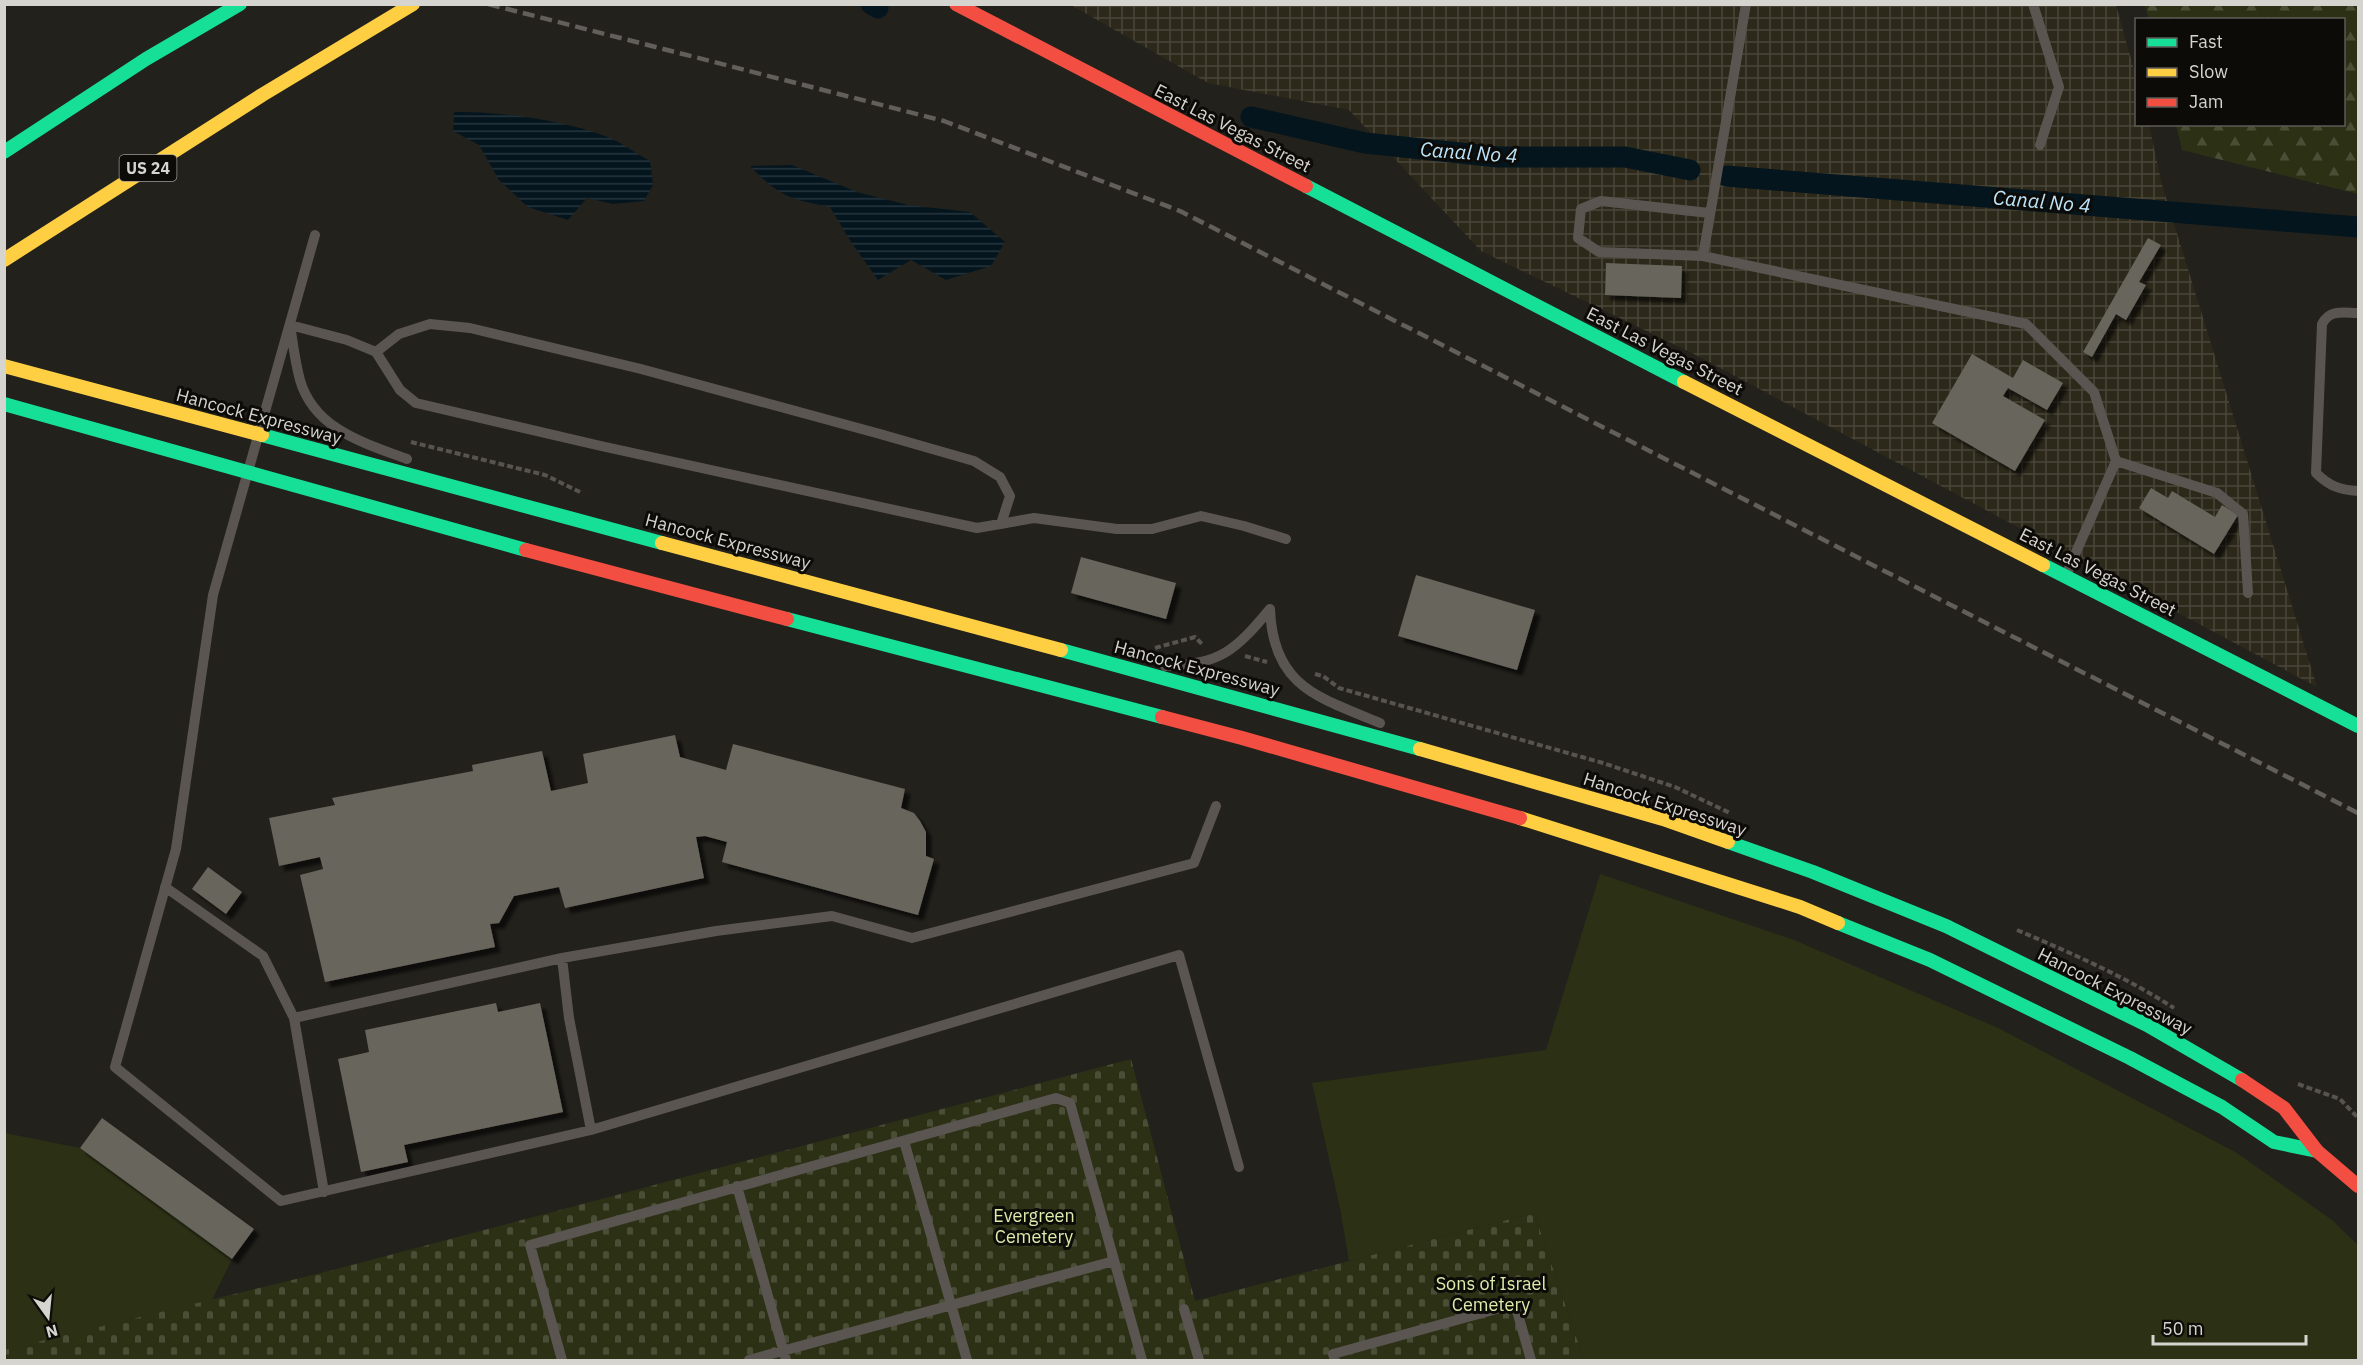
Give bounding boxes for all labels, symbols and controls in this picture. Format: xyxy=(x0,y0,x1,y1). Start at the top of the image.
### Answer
legend xyxy=(2135,18,2345,126)
text: Fast xyxy=(2189,30,2223,53)
text: Slow xyxy=(2189,60,2228,83)
street label: East Las Vegas Street xyxy=(1151,79,1315,177)
text: Jam xyxy=(2189,90,2224,113)
water label: Canal No 4 xyxy=(1419,135,1519,169)
road number: US 24 xyxy=(120,155,176,181)
water label: Canal No 4 xyxy=(1992,183,2092,219)
street label: East Las Vegas Street xyxy=(1583,302,1747,400)
street label: Hancock Expressway xyxy=(174,383,344,449)
street label: Hancock Expressway xyxy=(643,508,813,574)
street label: East Las Vegas Street xyxy=(2016,523,2180,621)
street label: Hancock Expressway xyxy=(1112,635,1282,701)
street label: Hancock Expressway xyxy=(1580,767,1750,841)
street label: Hancock Expressway xyxy=(2034,942,2196,1040)
park label: Evergreen Cemetery xyxy=(993,1204,1075,1248)
park label: Sons of Israel Cemetery xyxy=(1436,1272,1546,1316)
north arrow xyxy=(18,1287,78,1347)
scale bar xyxy=(2153,1308,2306,1346)
text: 50 m xyxy=(2162,1317,2204,1340)
text: N xyxy=(44,1320,60,1343)

